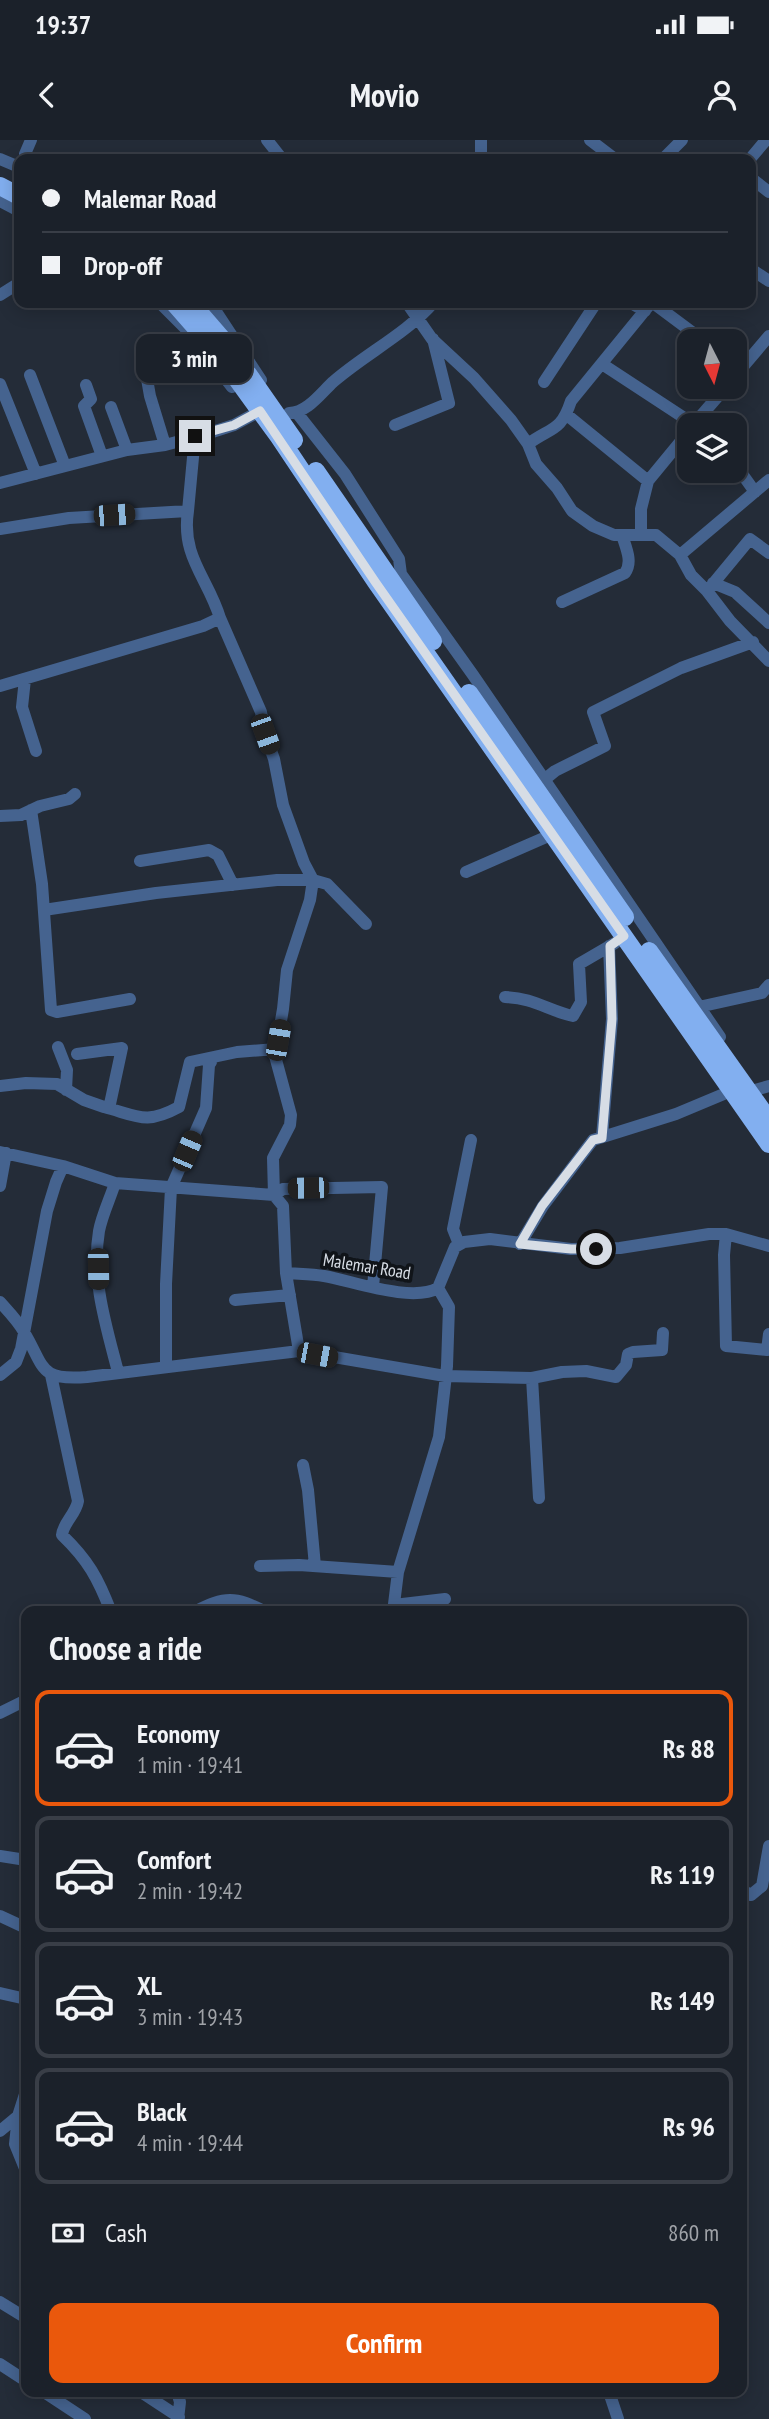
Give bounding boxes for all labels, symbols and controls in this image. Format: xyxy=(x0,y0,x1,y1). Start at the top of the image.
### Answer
text: 19:37 xyxy=(35,8,91,41)
text: Movio xyxy=(350,74,419,116)
icon: back xyxy=(28,76,66,114)
icon: person xyxy=(703,76,741,114)
text: Malemar Road xyxy=(84,182,216,215)
text: Drop-off xyxy=(84,249,162,282)
north arrow xyxy=(677,329,747,399)
map controls xyxy=(677,329,747,483)
callout: 3 min xyxy=(137,334,253,384)
text: 3 min xyxy=(171,344,217,373)
button: layers xyxy=(677,413,747,483)
route end xyxy=(179,420,211,452)
car xyxy=(93,503,136,527)
car xyxy=(248,711,283,757)
car xyxy=(265,1017,292,1063)
car xyxy=(170,1128,205,1174)
car xyxy=(287,1177,330,1199)
route start xyxy=(580,1233,612,1265)
car xyxy=(88,1248,109,1290)
street label: Malemar Road xyxy=(321,1248,413,1284)
car xyxy=(295,1341,340,1369)
text: Choose a ride xyxy=(49,1627,202,1669)
icon: car xyxy=(53,1717,116,1780)
text: Economy xyxy=(137,1717,219,1750)
text: Rs 88 xyxy=(663,1732,715,1765)
text: 1 min · 19:41 xyxy=(137,1750,243,1779)
icon: car xyxy=(53,1843,116,1906)
text: Comfort xyxy=(137,1843,211,1876)
text: Rs 119 xyxy=(650,1858,715,1891)
text: 2 min · 19:42 xyxy=(137,1876,243,1905)
icon: car xyxy=(53,1969,116,2032)
text: XL xyxy=(137,1969,162,2002)
text: Rs 149 xyxy=(650,1984,715,2017)
text: 3 min · 19:43 xyxy=(137,2002,243,2031)
icon: car xyxy=(53,2095,116,2158)
text: Black xyxy=(137,2095,187,2128)
text: Rs 96 xyxy=(663,2110,715,2143)
text: 4 min · 19:44 xyxy=(137,2128,243,2157)
icon: cash xyxy=(49,2214,87,2252)
text: Cash xyxy=(105,2216,147,2249)
text: 860 m xyxy=(668,2218,719,2247)
button: Confirm xyxy=(49,2303,719,2383)

